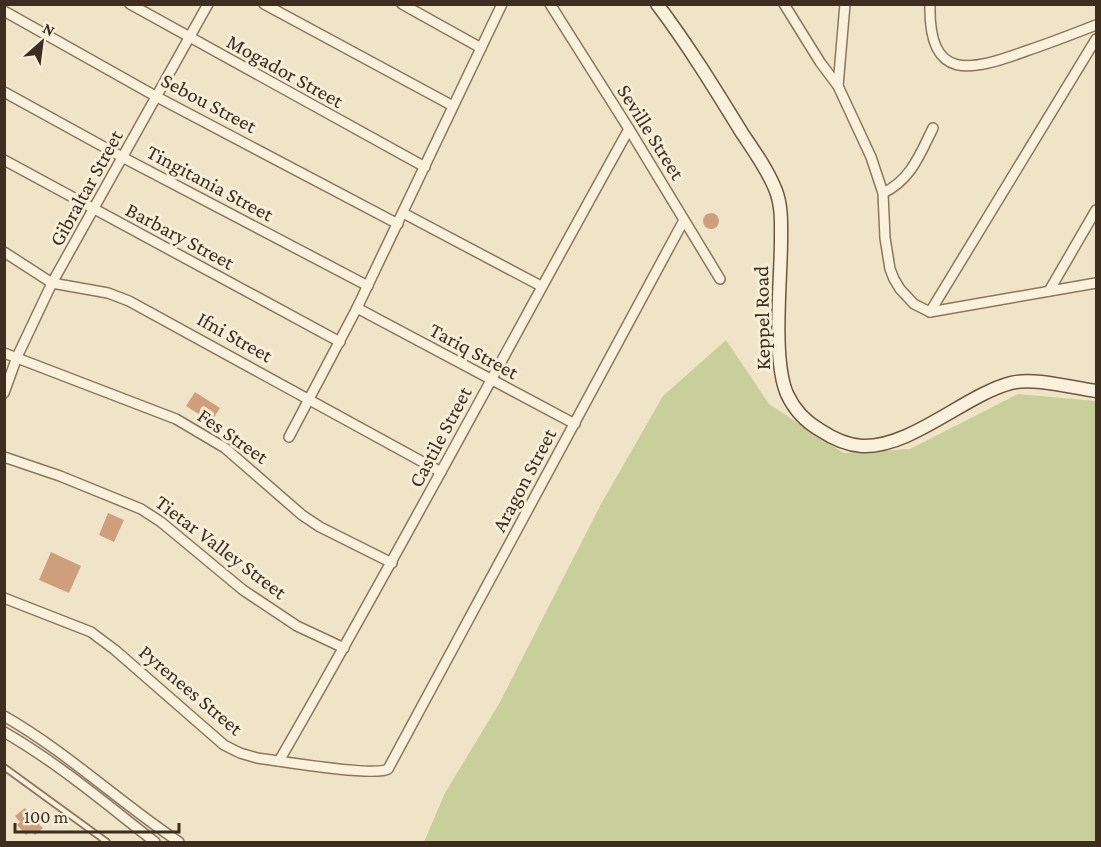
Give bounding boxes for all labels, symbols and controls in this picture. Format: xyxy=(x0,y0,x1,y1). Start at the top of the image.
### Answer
north arrow xyxy=(12,12,72,72)
text: N xyxy=(40,19,58,39)
street label: Mogador Street xyxy=(222,29,348,113)
street label: Sebou Street xyxy=(157,68,262,139)
street label: Seville Street xyxy=(612,80,690,185)
street label: Gibraltar Street xyxy=(44,125,128,250)
street label: Tingitania Street xyxy=(143,140,278,227)
street label: Barbary Street xyxy=(122,197,239,275)
street label: Keppel Road xyxy=(749,266,775,370)
street label: Ifni Street xyxy=(193,307,278,368)
street label: Tariq Street xyxy=(425,318,523,385)
street label: Castile Street xyxy=(403,382,477,491)
street label: Fes Street xyxy=(193,403,274,470)
street label: Aragon Street xyxy=(487,423,562,536)
street label: Tietar Valley Street xyxy=(151,490,292,605)
street label: Pyrenees Street xyxy=(134,640,248,741)
scale bar xyxy=(15,796,178,834)
text: 100 m xyxy=(24,807,69,827)

